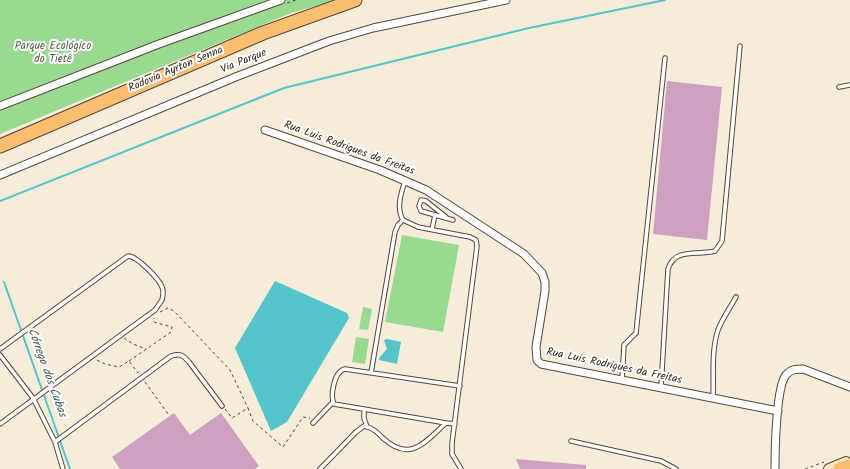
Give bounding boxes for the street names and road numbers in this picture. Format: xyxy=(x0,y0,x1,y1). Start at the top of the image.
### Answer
street label: Rodovia Ayrton Senna xyxy=(127,44,225,96)
street label: Via Parque xyxy=(219,47,269,77)
street label: Rua Luis Rodrigues da Freitas xyxy=(282,119,416,179)
street label: Rua Luis Rodrigues da Freitas xyxy=(545,346,683,388)

